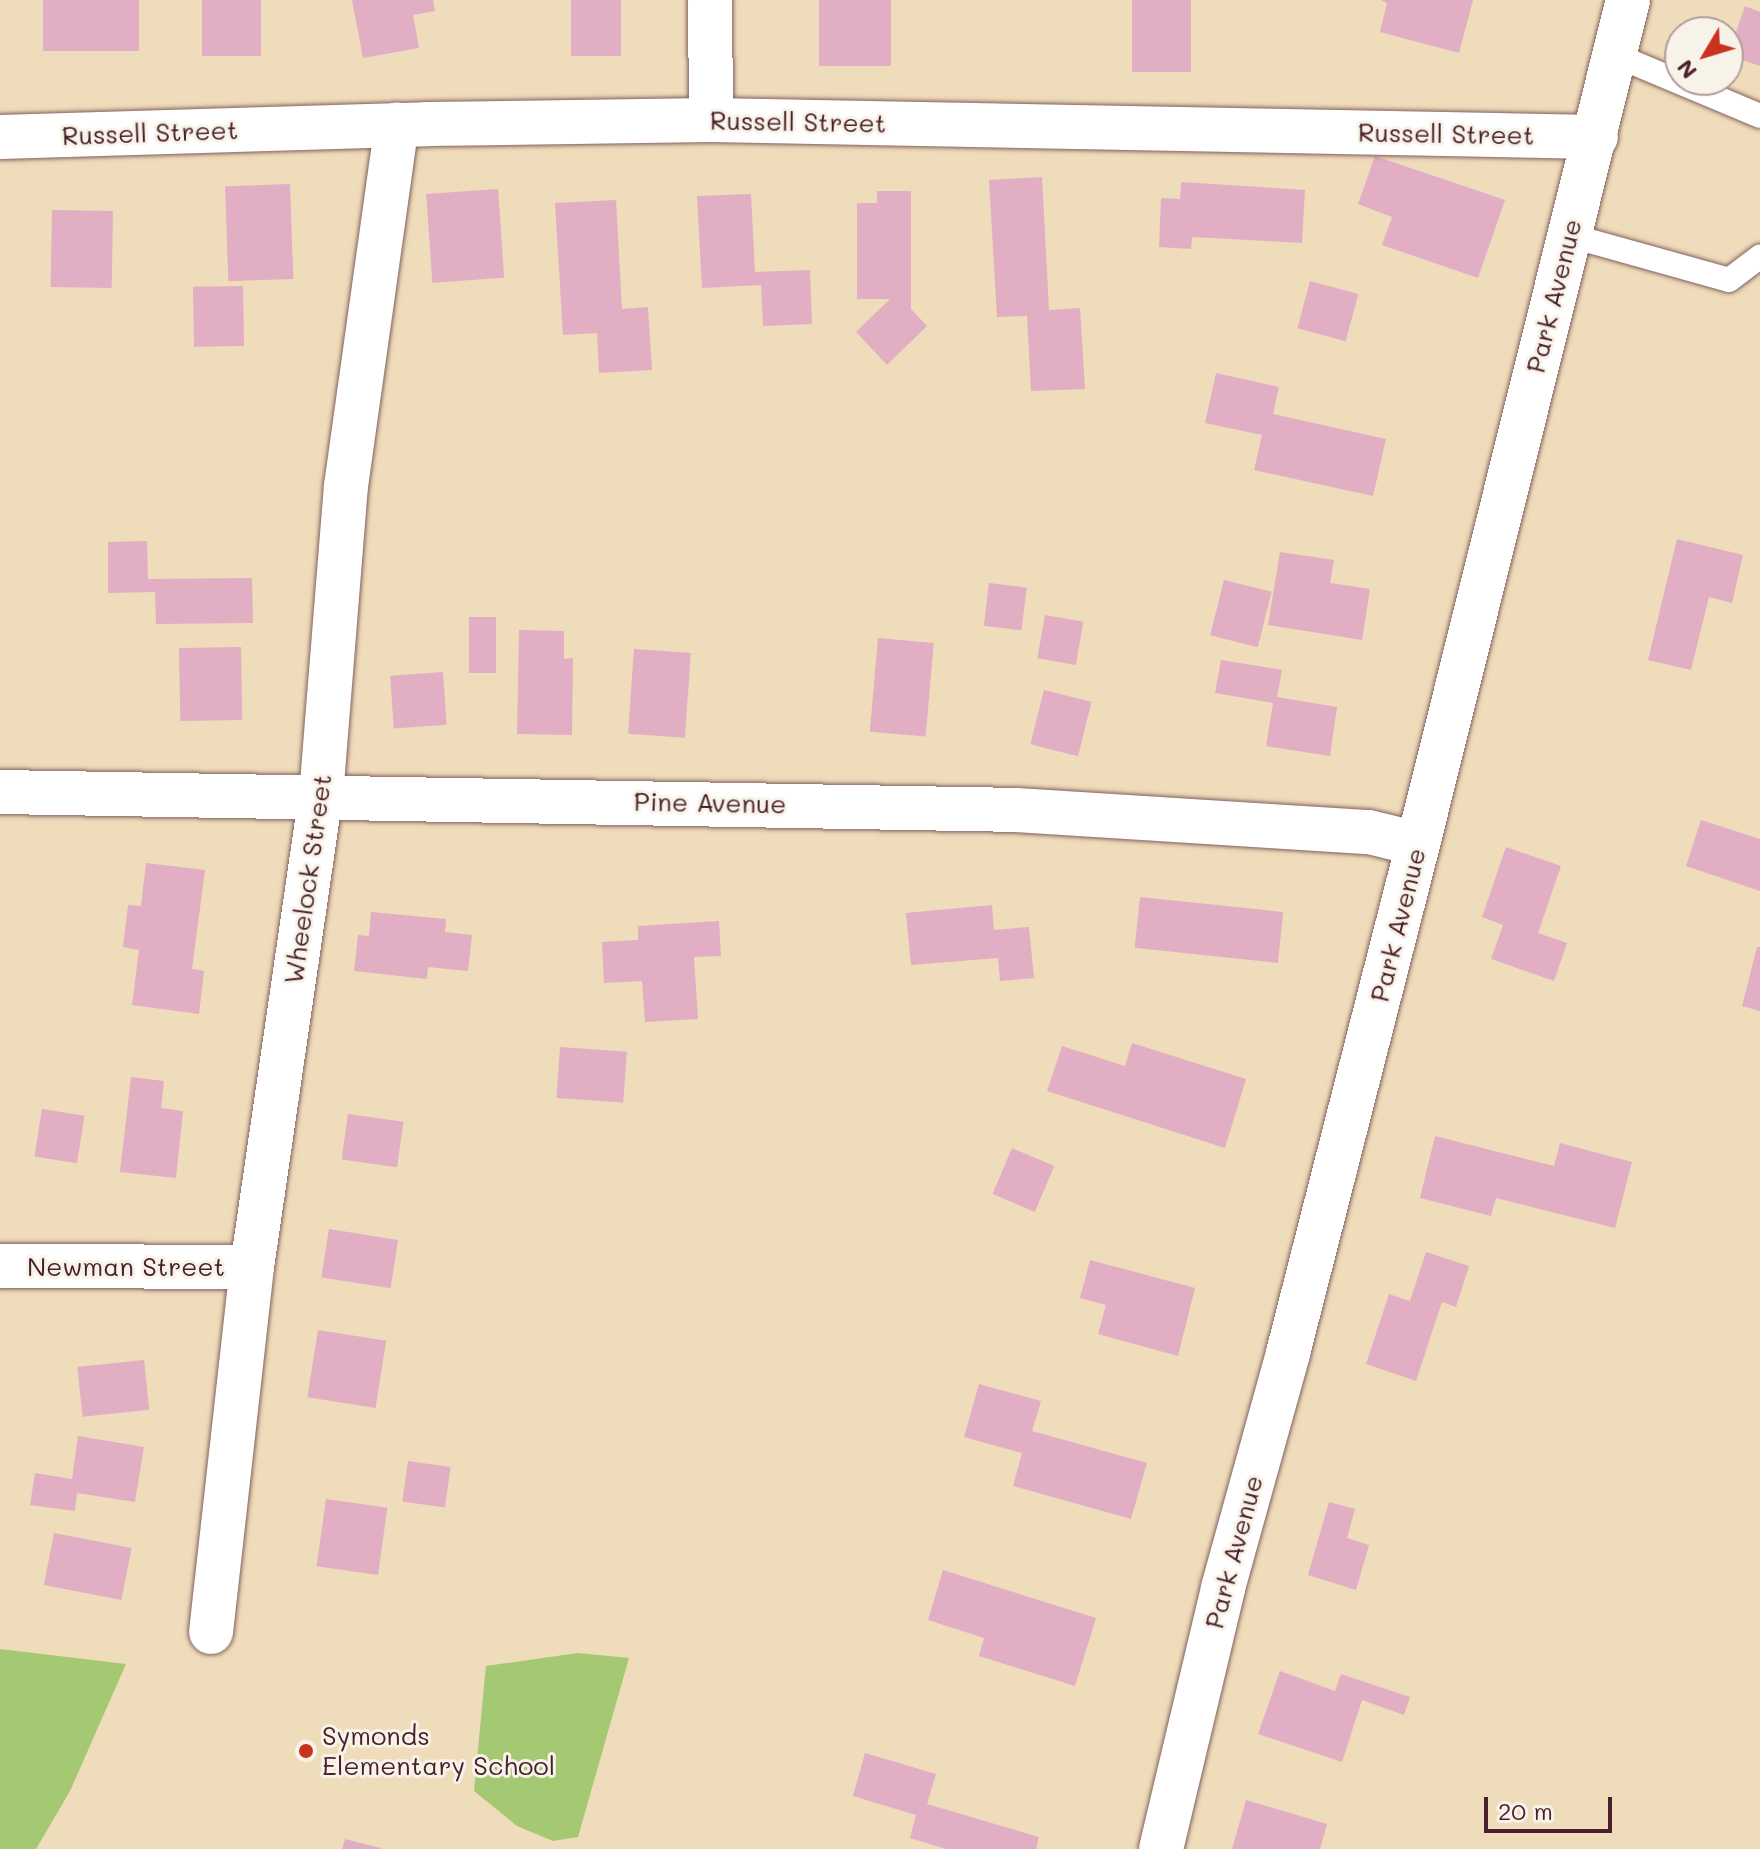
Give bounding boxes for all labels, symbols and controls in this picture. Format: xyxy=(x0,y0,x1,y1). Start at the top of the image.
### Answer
north arrow xyxy=(1664,16,1744,96)
text: N xyxy=(1670,54,1703,85)
street label: Russell Street xyxy=(710,105,886,139)
street label: Russell Street xyxy=(61,114,239,152)
street label: Russell Street xyxy=(1358,117,1534,151)
street label: Park Avenue xyxy=(1520,216,1588,376)
street label: Wheelock Street xyxy=(278,772,338,986)
street label: Pine Avenue xyxy=(633,786,787,820)
street label: Park Avenue xyxy=(1364,845,1432,1005)
street label: Newman Street xyxy=(27,1251,225,1283)
street label: Park Avenue xyxy=(1199,1472,1269,1632)
place label: Symonds Elementary School xyxy=(322,1720,555,1782)
marker: Symonds Elementary School xyxy=(297,1742,315,1760)
scale bar xyxy=(1488,1781,1616,1831)
text: 20 m xyxy=(1498,1795,1553,1826)

